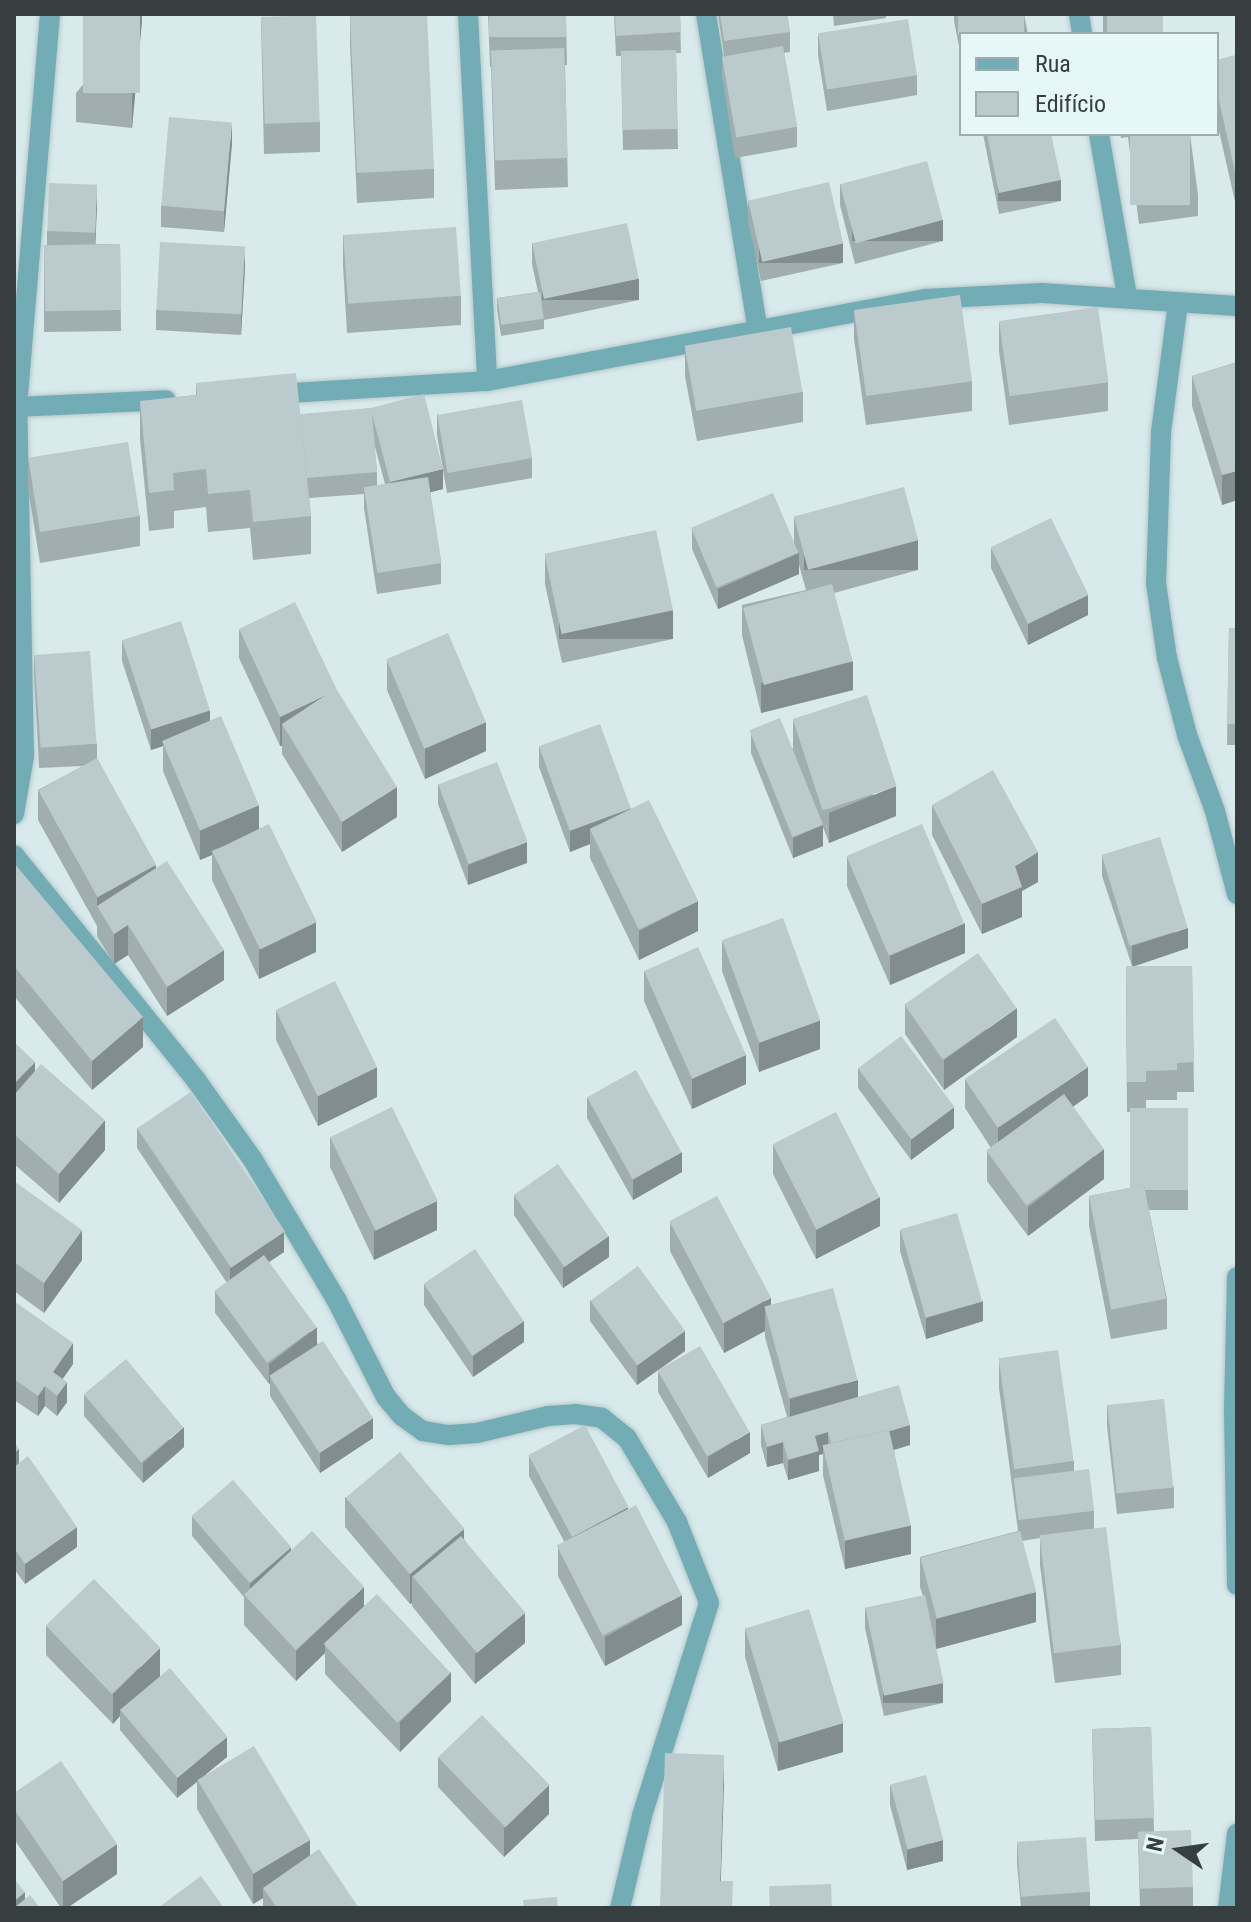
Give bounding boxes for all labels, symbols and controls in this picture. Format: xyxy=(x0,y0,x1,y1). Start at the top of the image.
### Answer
legend xyxy=(959,32,1219,136)
text: Rua xyxy=(1035,50,1071,78)
text: Edifício xyxy=(1035,90,1106,118)
north arrow xyxy=(1139,1810,1219,1890)
text: N xyxy=(1141,1835,1169,1854)

